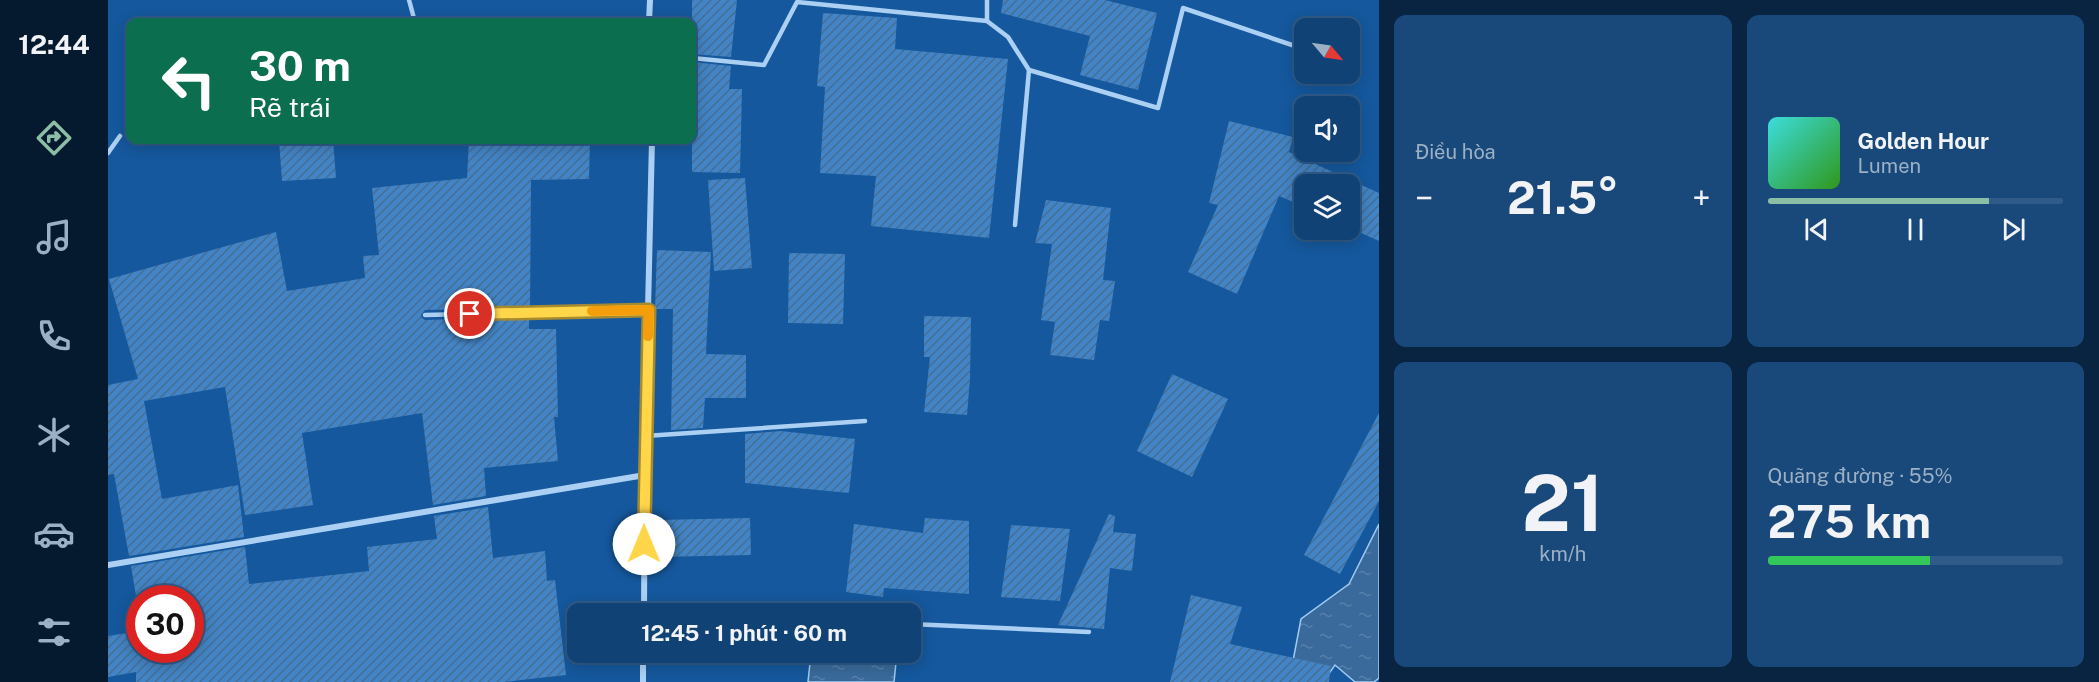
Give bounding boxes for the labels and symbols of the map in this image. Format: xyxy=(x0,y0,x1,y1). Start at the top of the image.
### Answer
north arrow xyxy=(1294,18,1360,84)
pin xyxy=(444,288,495,339)
position arrow xyxy=(612,512,676,576)
speed limit sign: 30 xyxy=(126,585,204,663)

